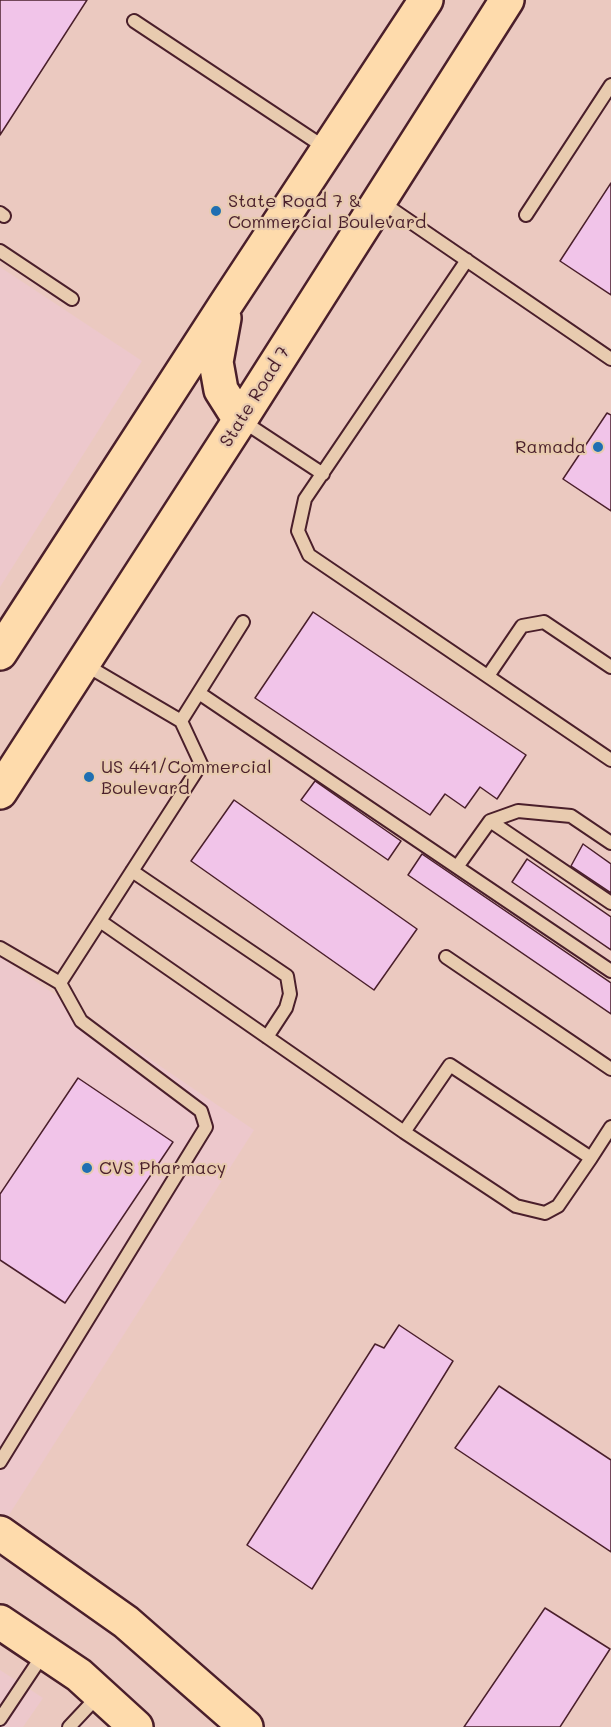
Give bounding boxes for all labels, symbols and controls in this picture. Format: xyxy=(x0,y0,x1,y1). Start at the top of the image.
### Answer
place label: State Road 7 & Commercial Boulevard xyxy=(228,190,427,232)
marker: State Road 7 & Commercial Boulevard xyxy=(209,204,223,218)
street label: State Road 7 xyxy=(215,343,295,451)
place label: Ramada xyxy=(515,436,586,458)
marker: Ramada xyxy=(591,440,605,454)
place label: US 441/Commercial Boulevard xyxy=(101,756,272,798)
marker: US 441/Commercial Boulevard xyxy=(82,770,96,784)
place label: CVS Pharmacy xyxy=(99,1157,226,1179)
marker: CVS Pharmacy xyxy=(80,1161,94,1175)

